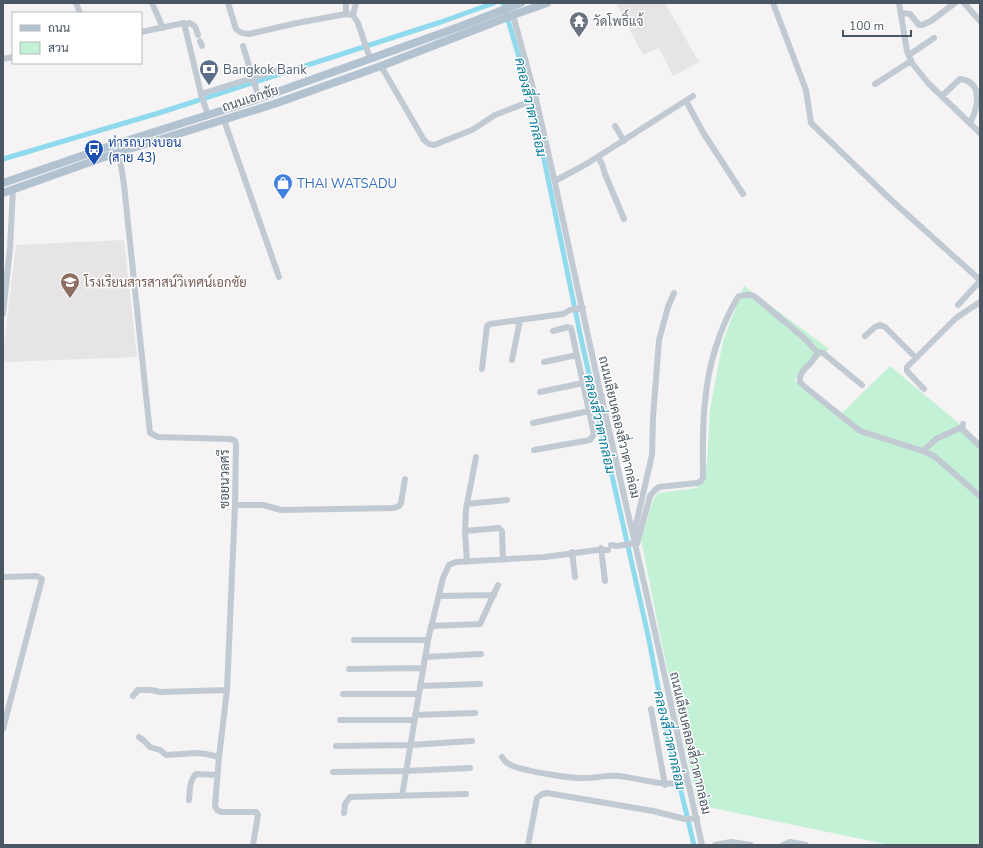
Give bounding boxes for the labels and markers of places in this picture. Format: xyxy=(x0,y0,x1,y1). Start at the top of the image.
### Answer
place label: วัดโพธิ์แจ้ xyxy=(593,9,644,31)
temple icon: วัดโพธิ์แจ้ xyxy=(568,10,590,38)
bank icon: Bangkok Bank xyxy=(198,58,220,86)
place label: Bangkok Bank xyxy=(223,61,307,79)
place label: ท่ารถบางบอน (สาย 43) xyxy=(108,134,182,167)
bus stop icon: ท่ารถบางบอน (สาย 43) xyxy=(83,138,105,166)
shop icon: THAI WATSADU xyxy=(272,172,294,200)
place label: THAI WATSADU xyxy=(297,175,397,193)
school or university icon: โรงเรียนสารสาสน์วิเทศน์เอกชัย xyxy=(59,271,81,299)
place label: โรงเรียนสารสาสน์วิเทศน์เอกชัย xyxy=(83,273,247,292)

